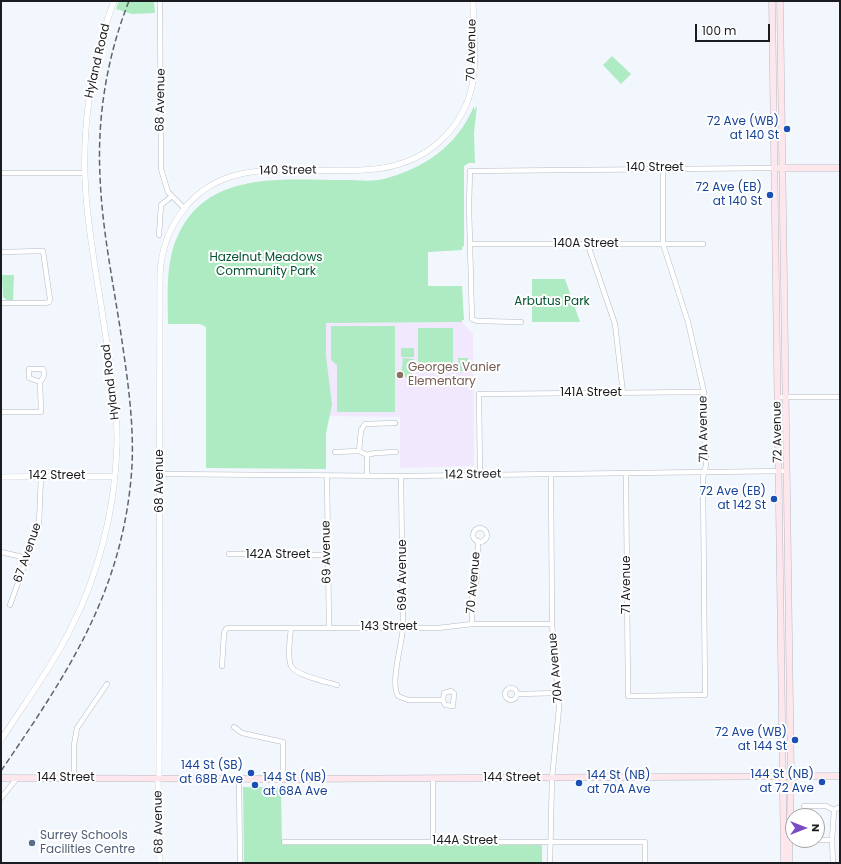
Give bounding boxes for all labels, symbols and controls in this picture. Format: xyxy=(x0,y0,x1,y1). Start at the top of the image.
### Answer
scale bar xyxy=(697,16,772,42)
street label: 70 Avenue xyxy=(464,19,480,81)
street label: Hyland Road xyxy=(82,22,114,100)
text: 100 m xyxy=(702,22,736,39)
street label: 68 Avenue xyxy=(153,68,169,132)
place label: 72 Ave (WB) at 140 St xyxy=(707,115,779,143)
marker: 72 Ave (WB) at 140 St xyxy=(782,124,792,134)
street label: 140 Street xyxy=(626,161,684,175)
street label: 140 Street xyxy=(259,163,317,179)
place label: 72 Ave (EB) at 140 St xyxy=(695,181,762,209)
marker: 72 Ave (EB) at 140 St xyxy=(765,190,775,200)
street label: 140A Street xyxy=(553,237,619,251)
park label: Hazelnut Meadows Community Park xyxy=(210,251,322,279)
park label: Arbutus Park xyxy=(514,295,590,309)
street label: Hyland Road xyxy=(99,343,123,421)
place label: Georges Vanier Elementary xyxy=(408,361,501,389)
marker: Georges Vanier Elementary xyxy=(395,370,405,380)
street label: 141A Street xyxy=(560,386,622,400)
street label: 71A Avenue xyxy=(696,396,712,462)
street label: 72 Avenue xyxy=(770,401,786,463)
street label: 68 Avenue xyxy=(153,449,167,513)
street label: 142 Street xyxy=(445,467,501,483)
street label: 142 Street xyxy=(29,469,85,483)
place label: 72 Ave (EB) at 142 St xyxy=(699,485,766,513)
marker: 72 Ave (EB) at 142 St xyxy=(769,494,779,504)
street label: 69 Avenue xyxy=(319,520,335,584)
street label: 67 Avenue xyxy=(11,521,45,585)
street label: 69A Avenue xyxy=(396,539,410,611)
street label: 142A Street xyxy=(246,548,310,562)
street label: 70 Avenue xyxy=(464,551,484,615)
street label: 71 Avenue xyxy=(620,556,634,614)
street label: 143 Street xyxy=(361,620,417,634)
street label: 70A Avenue xyxy=(546,632,566,704)
place label: 72 Ave (WB) at 144 St xyxy=(715,726,787,754)
marker: 72 Ave (WB) at 144 St xyxy=(790,735,800,745)
place label: 144 St (SB) at 68B Ave xyxy=(179,759,243,787)
marker: 144 St (SB) at 68B Ave xyxy=(246,768,256,778)
place label: 144 St (NB) at 72 Ave xyxy=(751,768,814,796)
place label: 144 St (NB) at 70A Ave xyxy=(587,769,650,797)
street label: 144 Street xyxy=(37,771,95,785)
place label: 144 St (NB) at 68A Ave xyxy=(263,771,327,799)
street label: 144 Street xyxy=(483,771,541,785)
marker: 144 St (NB) at 72 Ave xyxy=(817,777,827,787)
marker: 144 St (NB) at 70A Ave xyxy=(574,778,584,788)
marker: 144 St (NB) at 68A Ave xyxy=(250,780,260,790)
street label: 68 Avenue xyxy=(151,790,167,854)
north arrow xyxy=(785,808,825,848)
text: N xyxy=(808,824,824,832)
place label: Surrey Schools Facilities Centre xyxy=(40,829,135,857)
street label: 144A Street xyxy=(432,834,498,848)
marker: Surrey Schools Facilities Centre xyxy=(27,838,37,848)

